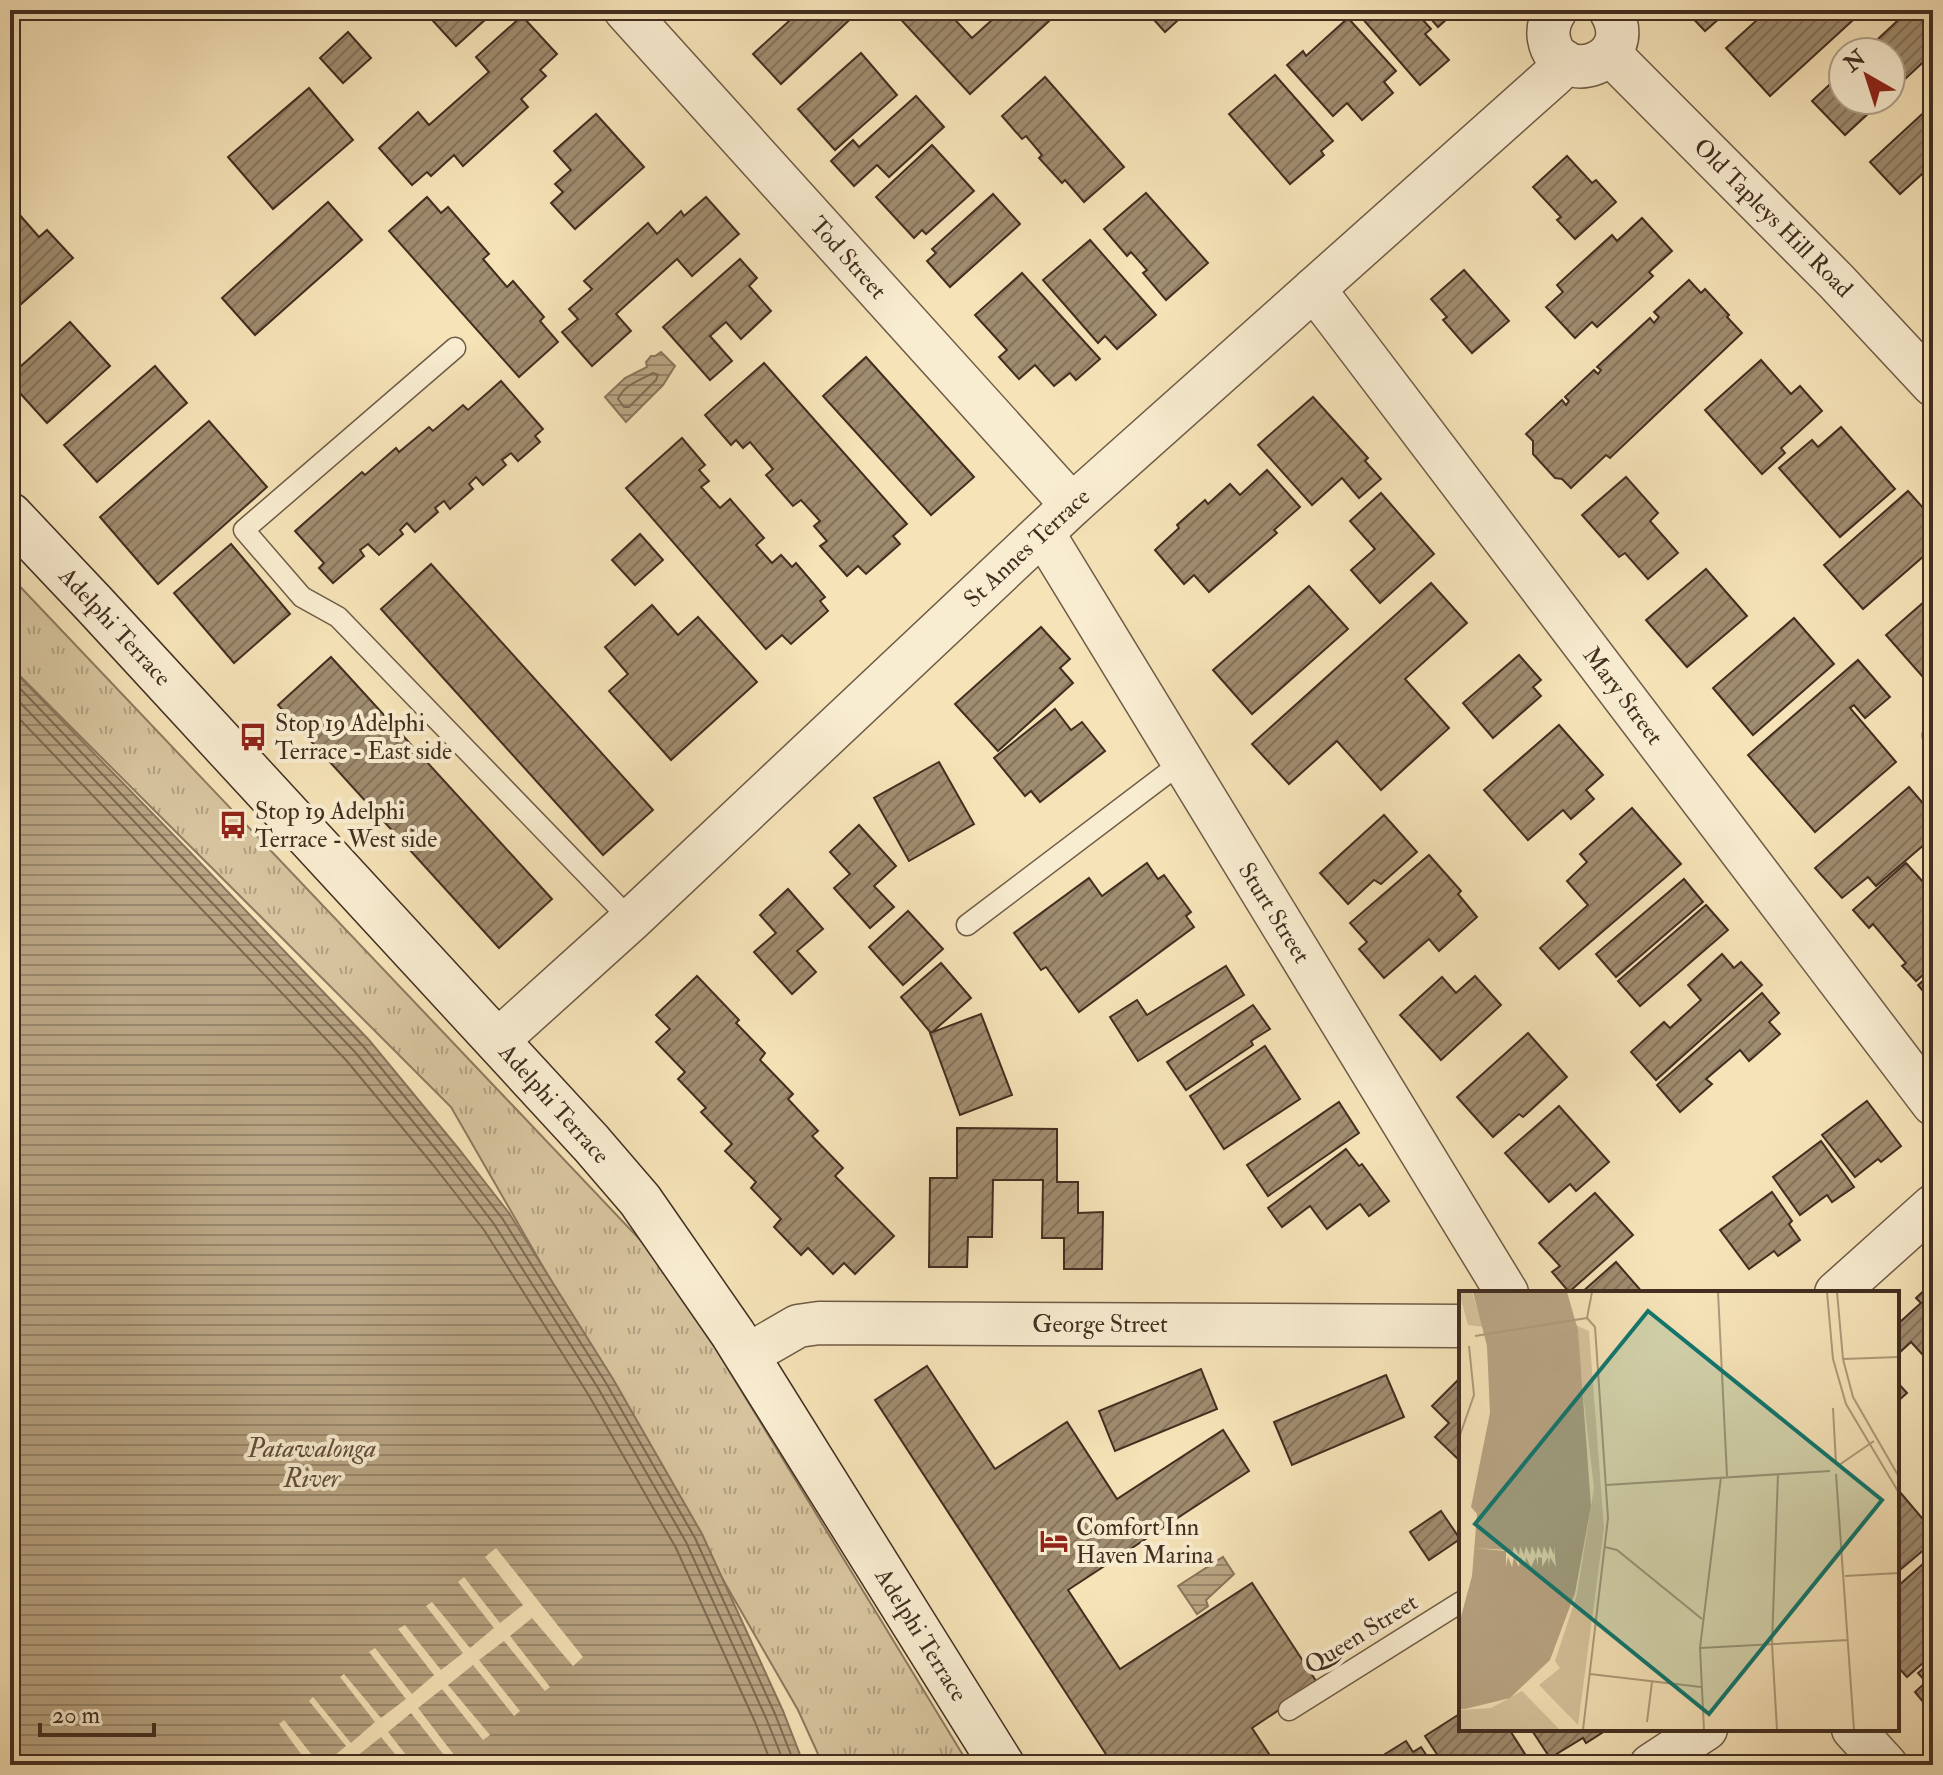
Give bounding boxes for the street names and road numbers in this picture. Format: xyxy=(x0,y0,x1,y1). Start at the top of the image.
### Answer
street label: Old Tapleys Hill Road xyxy=(1687,132,1859,304)
street label: Tod Street xyxy=(803,210,893,306)
street label: St Annes Terrace xyxy=(957,482,1097,614)
street label: Adelphi Terrace xyxy=(51,560,178,693)
street label: Mary Street xyxy=(1576,641,1670,752)
street label: Sturt Street xyxy=(1231,857,1317,969)
street label: Adelphi Terrace xyxy=(491,1037,616,1171)
street label: George Street xyxy=(1032,1309,1168,1340)
street label: Adelphi Terrace xyxy=(867,1562,974,1707)
street label: Queen Street xyxy=(1299,1587,1424,1681)

